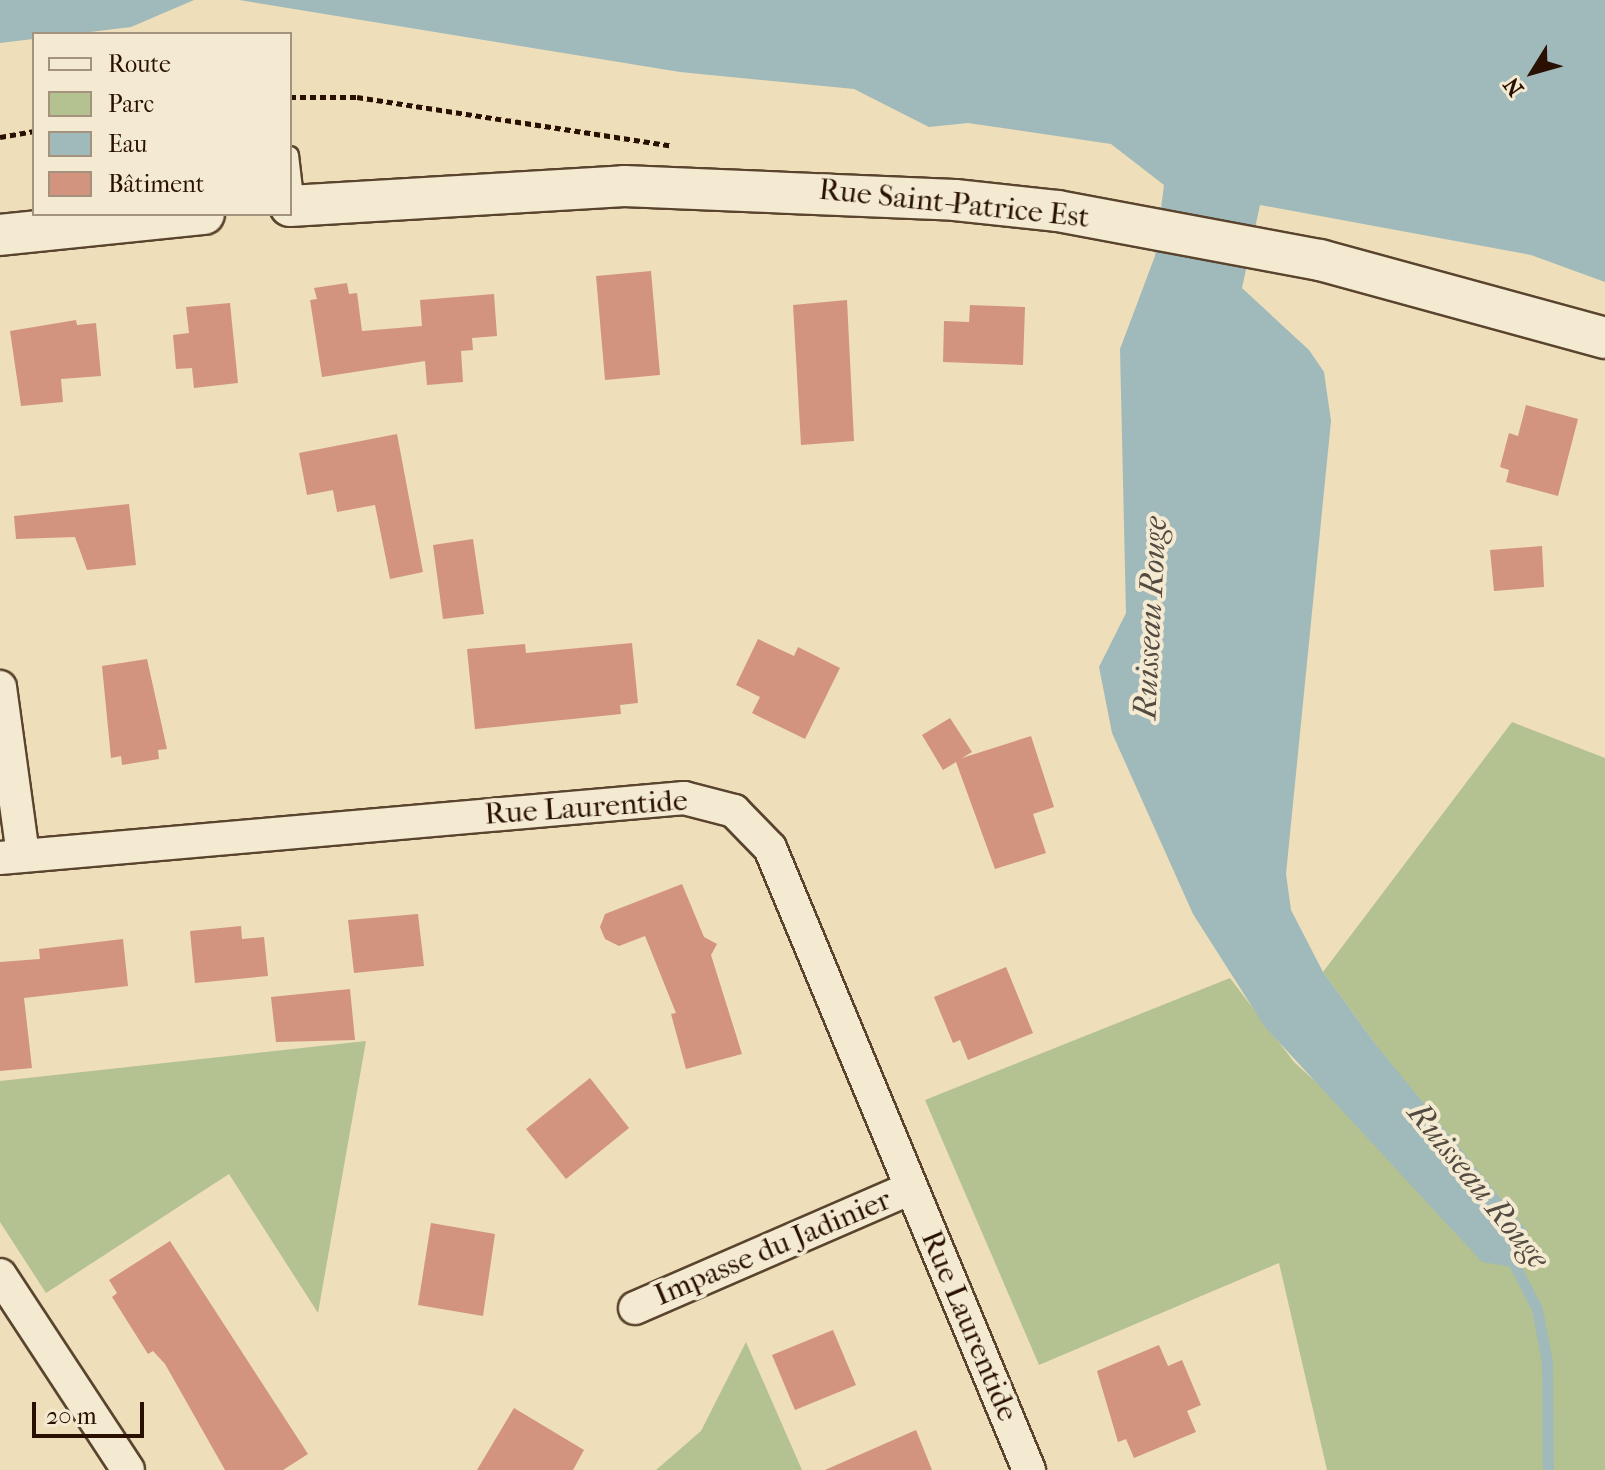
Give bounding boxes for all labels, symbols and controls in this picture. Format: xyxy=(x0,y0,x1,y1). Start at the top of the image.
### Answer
legend xyxy=(32,32,292,216)
north arrow xyxy=(1493,32,1573,112)
text: Route xyxy=(108,50,171,78)
text: N xyxy=(1498,72,1529,101)
text: Parc xyxy=(108,90,154,118)
text: Eau xyxy=(108,130,147,158)
text: Bâtiment xyxy=(108,170,204,198)
street label: Rue Saint-Patrice Est xyxy=(817,172,1091,236)
water label: Ruisseau Rouge xyxy=(1127,516,1175,720)
street label: Rue Laurentide xyxy=(483,783,689,833)
water label: Ruisseau Rouge xyxy=(1399,1095,1557,1277)
street label: Impasse du Jadinier xyxy=(649,1182,897,1314)
street label: Rue Laurentide xyxy=(913,1225,1025,1427)
scale bar xyxy=(36,1386,148,1436)
text: 20 m xyxy=(46,1402,97,1430)

